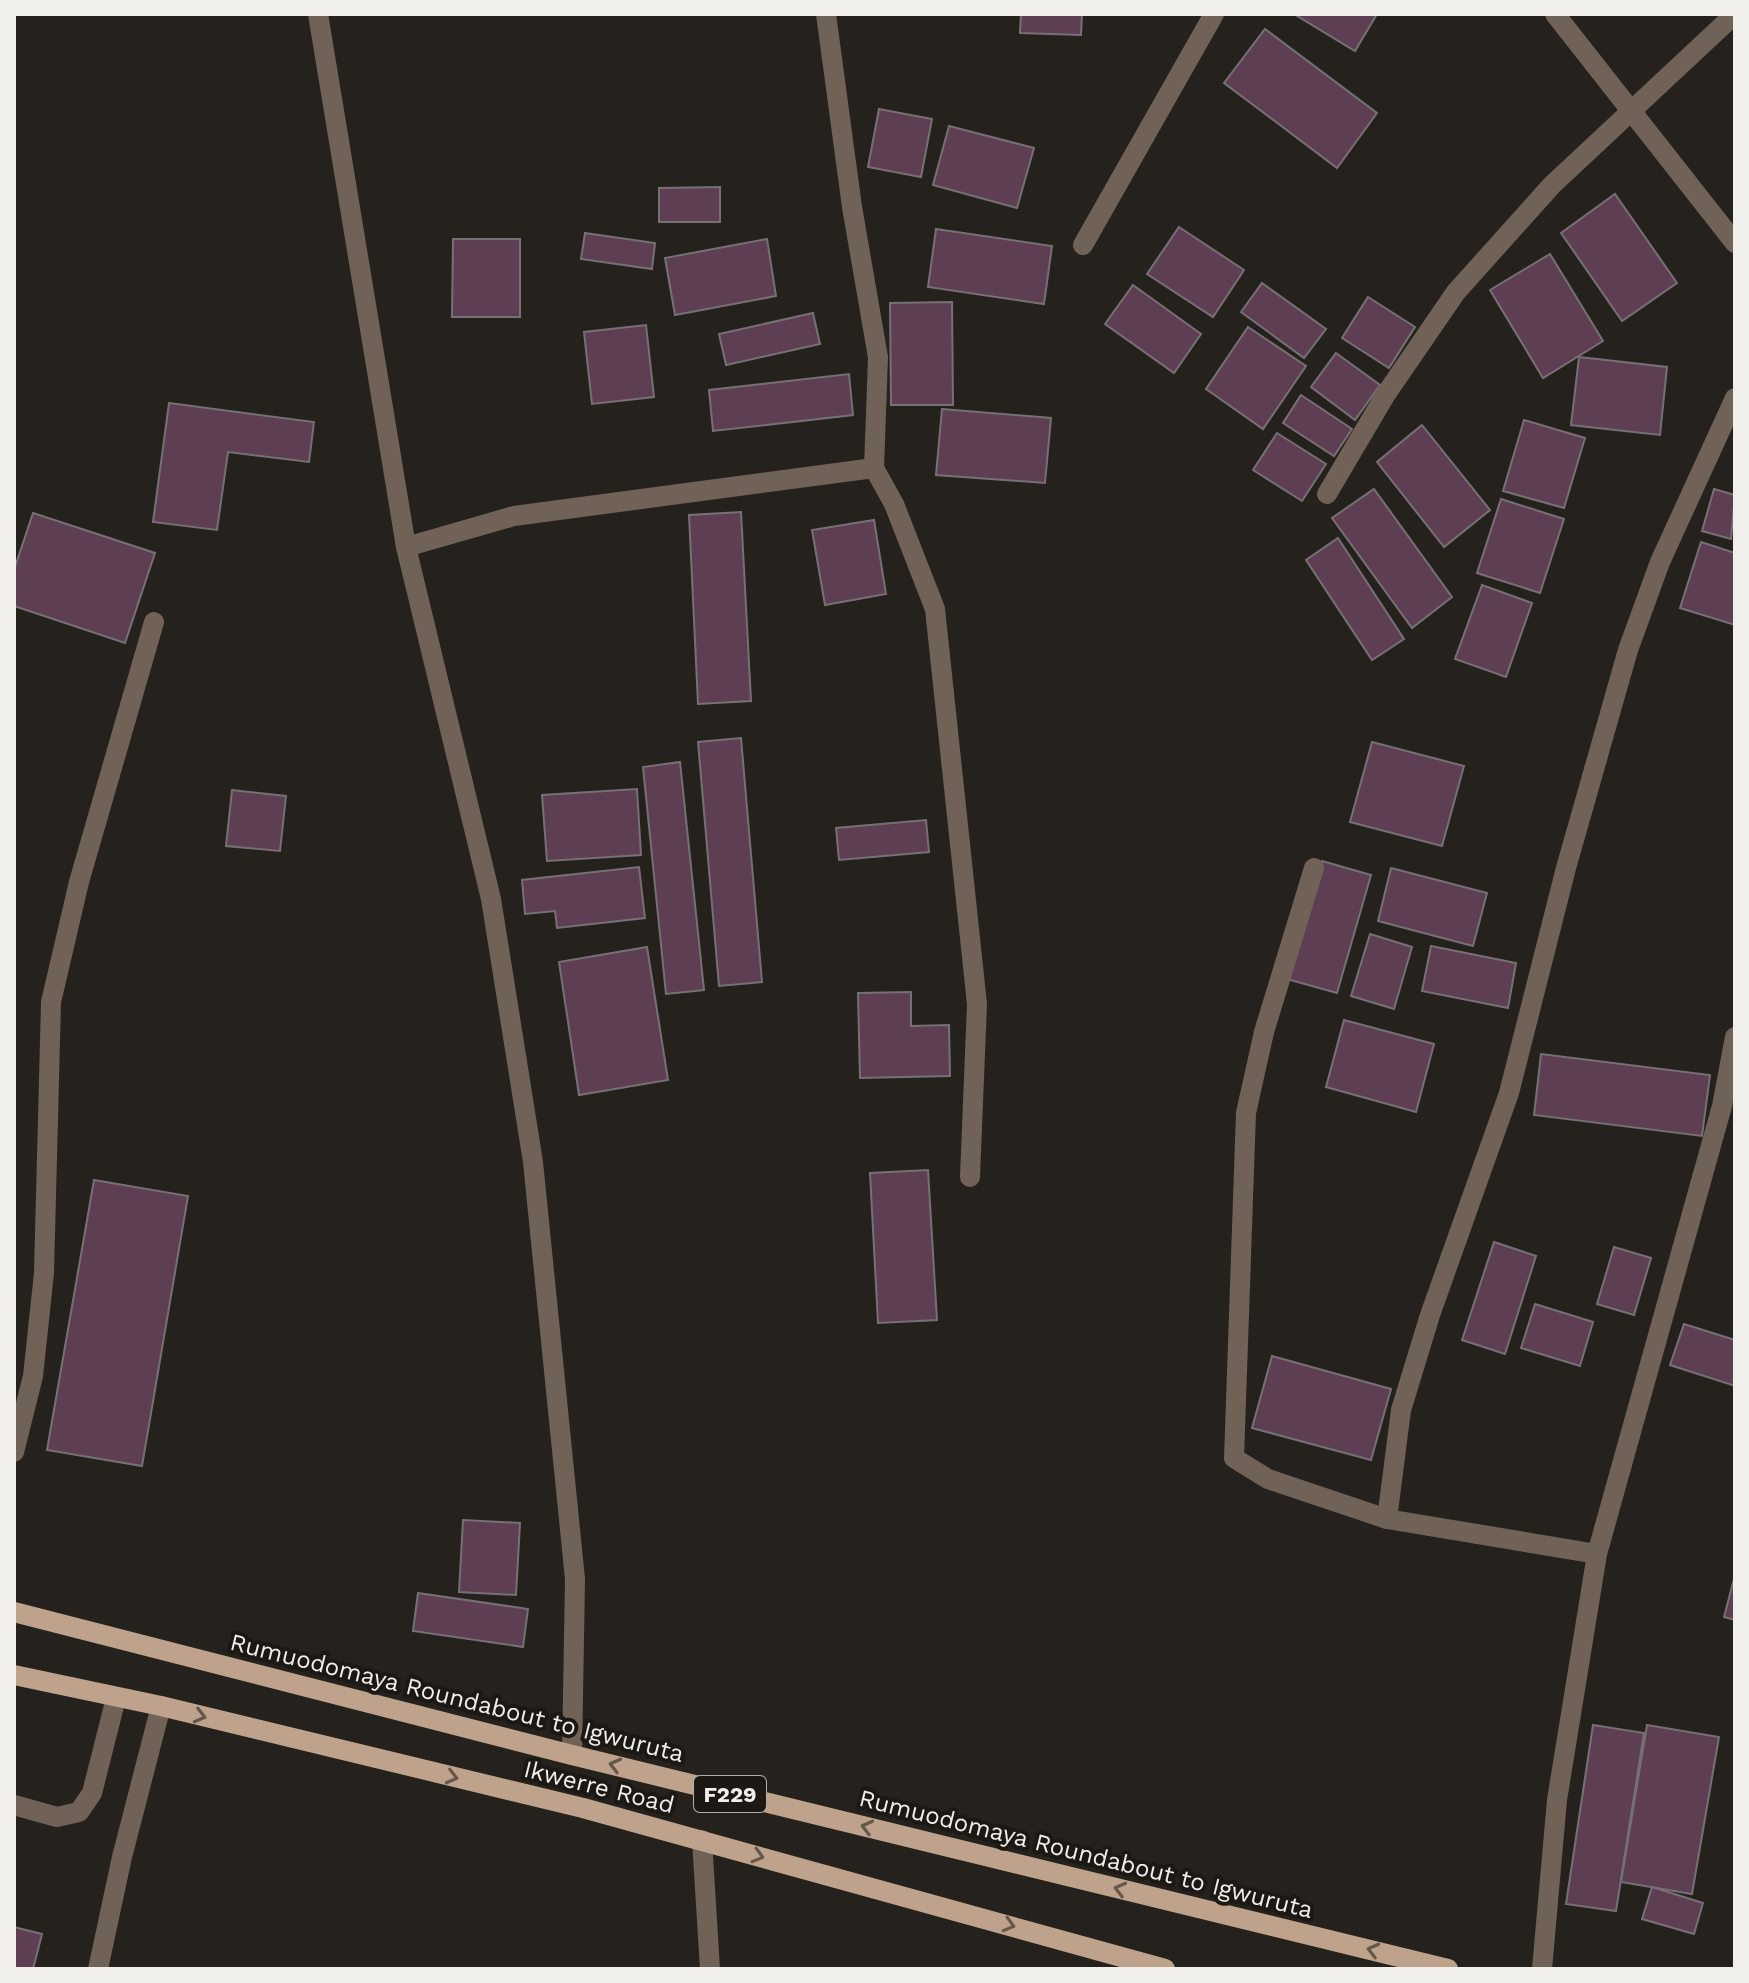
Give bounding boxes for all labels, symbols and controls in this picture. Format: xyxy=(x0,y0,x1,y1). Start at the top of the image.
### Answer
street label: Rumuodomaya Roundabout to Igwuruta xyxy=(227,1628,687,1768)
one-way arrow xyxy=(192,1706,206,1723)
street label: Ikwerre Road xyxy=(521,1755,677,1819)
one-way arrow xyxy=(608,1758,622,1775)
one-way arrow xyxy=(445,1768,459,1785)
road number: F229 xyxy=(694,1776,766,1812)
street label: Rumuodomaya Roundabout to Igwuruta xyxy=(856,1784,1316,1924)
one-way arrow xyxy=(861,1819,875,1836)
one-way arrow xyxy=(751,1846,765,1863)
one-way arrow xyxy=(1114,1881,1127,1898)
one-way arrow xyxy=(1001,1916,1015,1933)
one-way arrow xyxy=(1366,1943,1380,1960)

